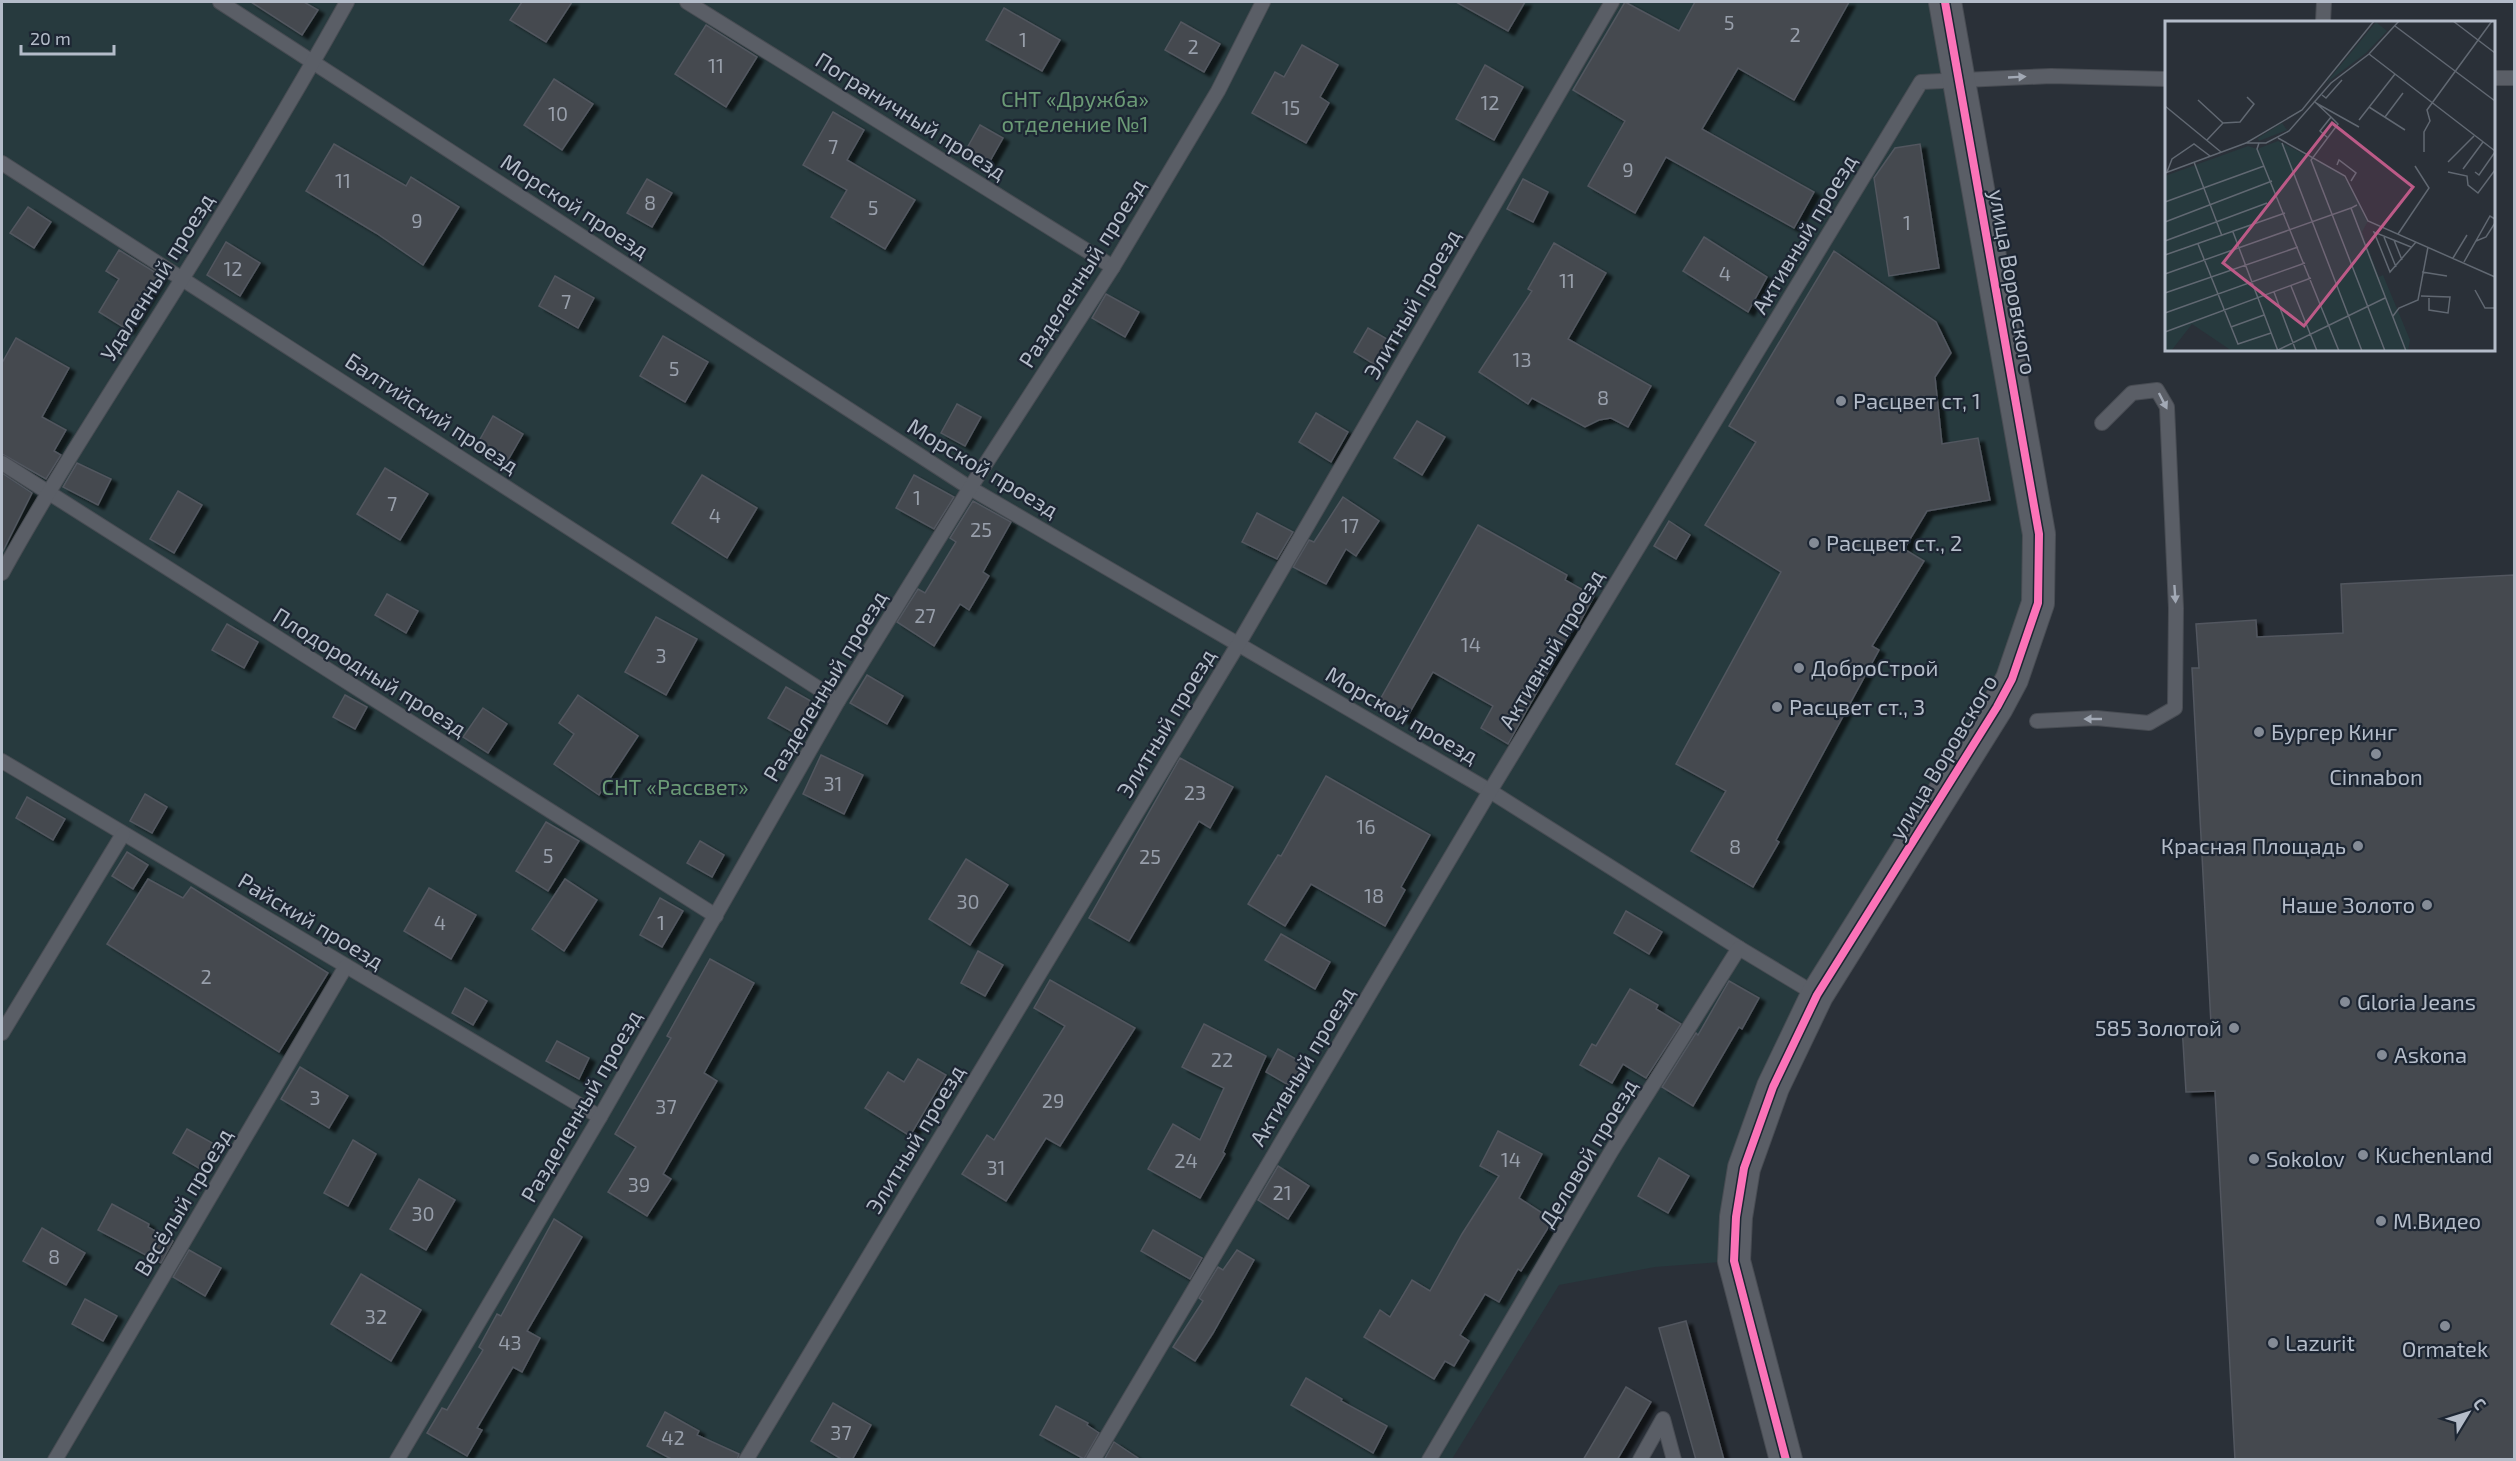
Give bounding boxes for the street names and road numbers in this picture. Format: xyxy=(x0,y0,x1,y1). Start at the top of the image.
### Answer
street label: Пограничный проезд xyxy=(811,46,1012,184)
street label: Морской проезд xyxy=(497,148,654,263)
street label: Активный проезд xyxy=(1745,149,1861,318)
street label: Разделенный проезд xyxy=(1012,173,1150,372)
street label: улица Воровского xyxy=(1984,187,2043,377)
street label: Удаленный проезд xyxy=(94,188,218,365)
street label: Элитный проезд xyxy=(1358,224,1465,383)
street label: Балтийский проезд xyxy=(341,346,524,478)
street label: Морской проезд xyxy=(903,412,1064,522)
street label: Активный проезд xyxy=(1492,564,1608,733)
street label: Разделенный проезд xyxy=(757,585,891,786)
street label: Плодородный проезд xyxy=(269,601,472,741)
street label: Элитный проезд xyxy=(1111,643,1220,801)
street label: Морской проезд xyxy=(1322,660,1483,768)
street label: улица Воровского xyxy=(1883,669,2002,844)
street label: Райский проезд xyxy=(234,867,389,974)
street label: Активный проезд xyxy=(1243,981,1359,1150)
street label: Разделенный проезд xyxy=(514,1005,646,1206)
street label: Элитный проезд xyxy=(860,1059,969,1217)
street label: Деловой проезд xyxy=(1533,1074,1642,1231)
street label: Весёлый проезд xyxy=(128,1123,237,1280)

